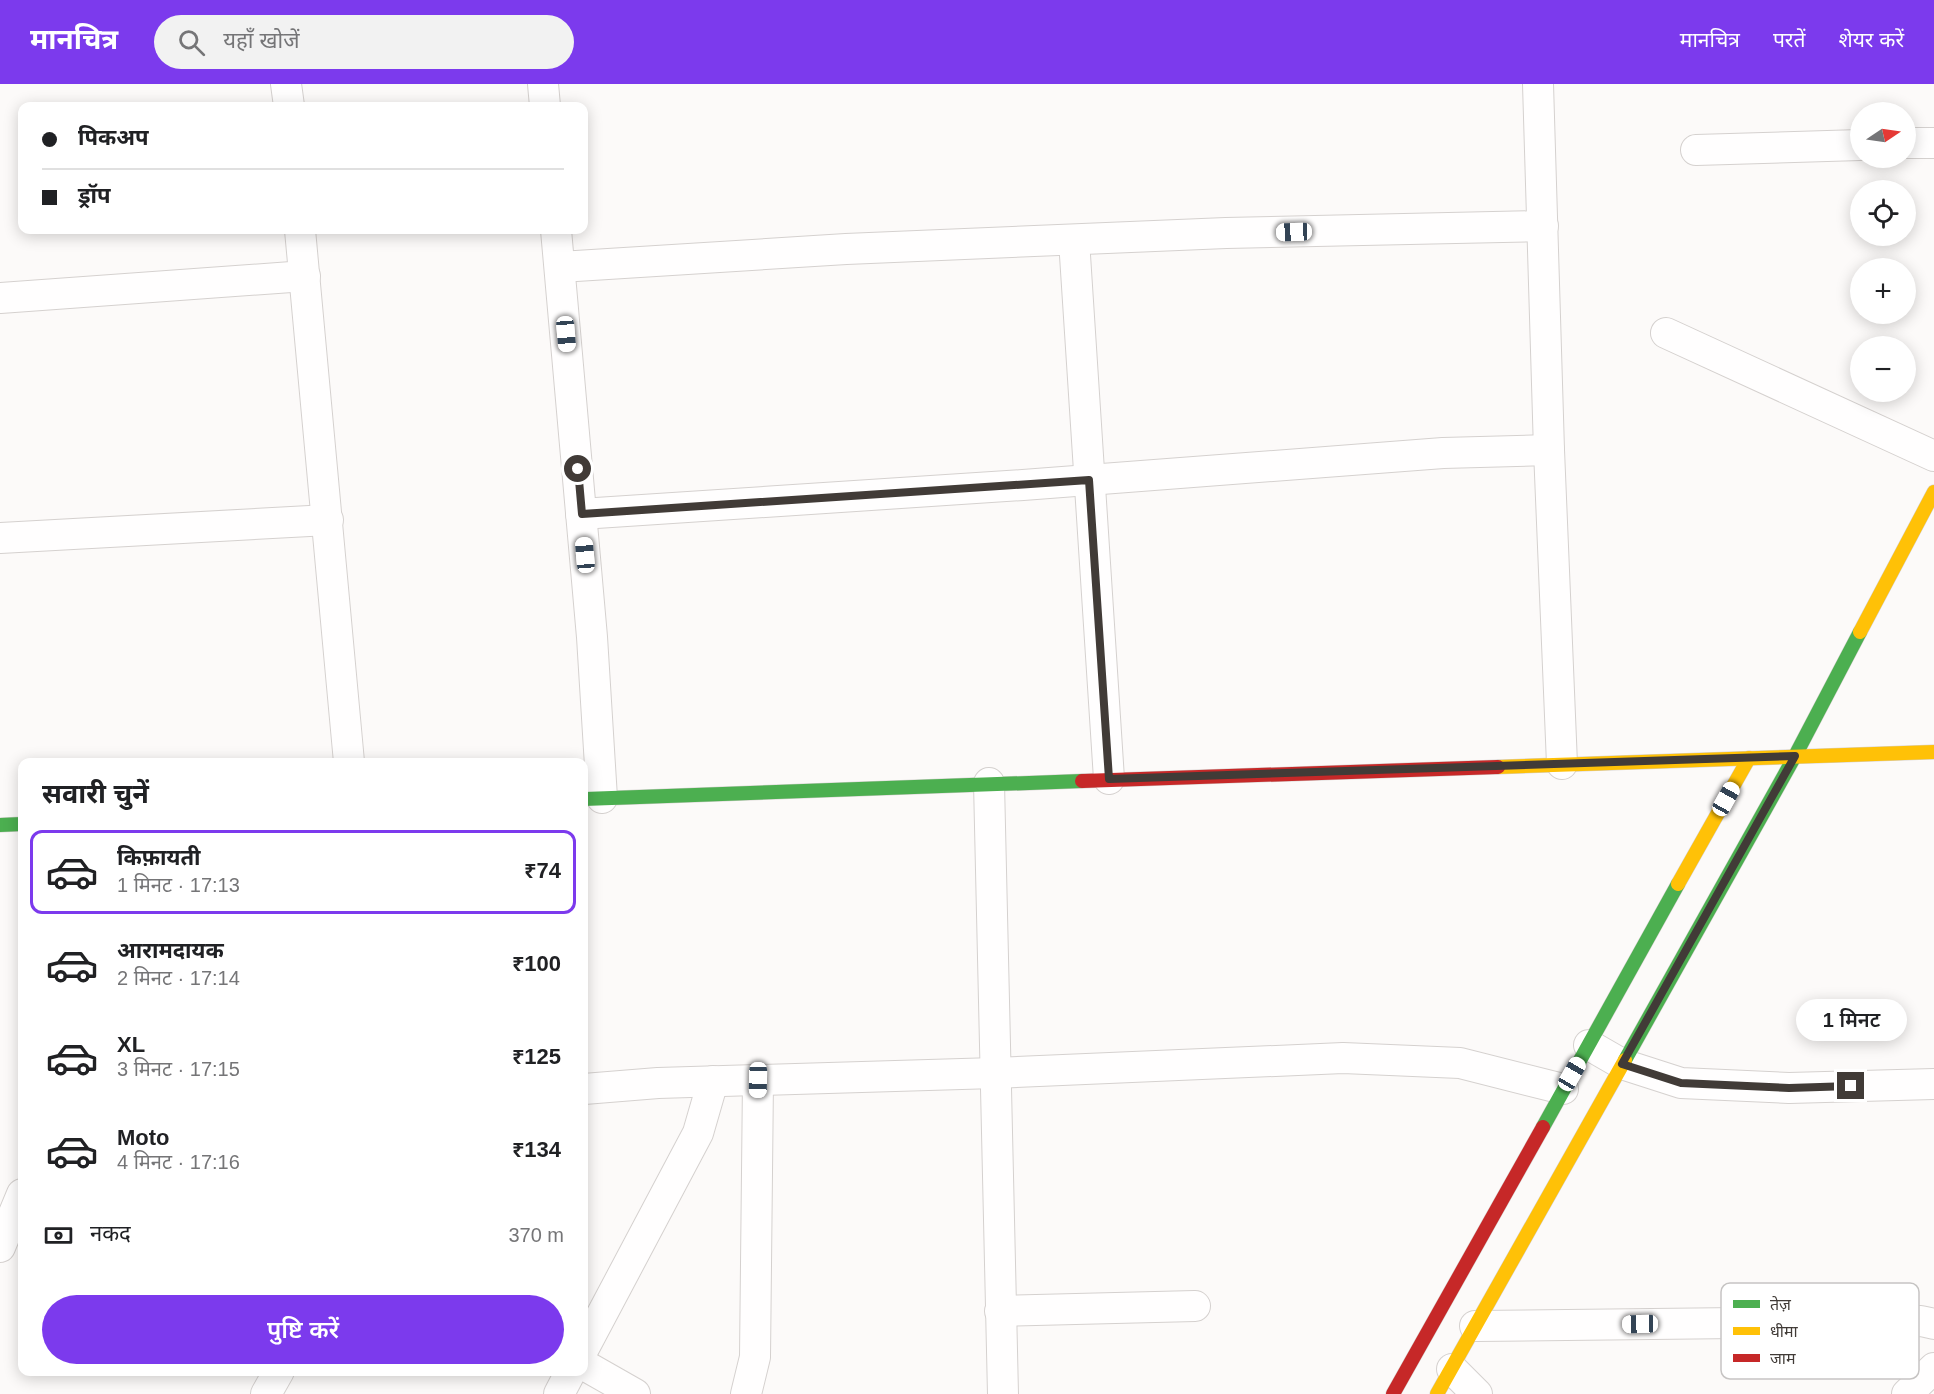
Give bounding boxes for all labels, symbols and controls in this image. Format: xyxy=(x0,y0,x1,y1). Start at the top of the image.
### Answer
search box xyxy=(154,15,574,69)
text: मानचित्र xyxy=(30,24,118,55)
icon: search xyxy=(175,26,208,59)
text: यहाँ खोजें xyxy=(223,28,300,53)
text: मानचित्र xyxy=(1680,28,1740,51)
text: परतें xyxy=(1773,28,1805,51)
text: शेयर करें xyxy=(1838,28,1904,51)
north arrow xyxy=(1850,102,1916,168)
map controls xyxy=(1850,102,1916,402)
text: पिकअप xyxy=(78,125,149,150)
button: locate xyxy=(1850,180,1916,246)
text: ड्रॉप xyxy=(78,183,111,208)
car xyxy=(1276,222,1312,242)
button: + xyxy=(1850,258,1916,324)
car xyxy=(555,315,577,353)
button: − xyxy=(1850,336,1916,402)
route start xyxy=(564,455,591,482)
car xyxy=(574,536,596,574)
text: सवारी चुनें xyxy=(42,779,149,809)
car xyxy=(1709,779,1743,819)
icon: car xyxy=(45,845,99,899)
text: किफ़ायती xyxy=(117,845,201,870)
text: ₹74 xyxy=(524,858,561,883)
text: 1 मिनट · 17:13 xyxy=(117,874,240,896)
icon: car xyxy=(45,938,99,992)
text: आरामदायक xyxy=(117,938,224,963)
text: ₹100 xyxy=(512,951,561,976)
text: 2 मिनट · 17:14 xyxy=(117,967,240,989)
callout: 1 मिनट xyxy=(1796,999,1906,1041)
text: 1 मिनट xyxy=(1823,1009,1880,1031)
icon: car xyxy=(45,1031,99,1085)
text: XL xyxy=(117,1032,145,1057)
text: ₹125 xyxy=(512,1044,561,1069)
car xyxy=(1555,1054,1589,1094)
text: 3 मिनट · 17:15 xyxy=(117,1058,240,1080)
car xyxy=(749,1062,767,1098)
route end xyxy=(1837,1072,1864,1099)
icon: car xyxy=(45,1124,99,1178)
text: Moto xyxy=(117,1125,170,1150)
text: ₹134 xyxy=(512,1137,561,1162)
text: 4 मिनट · 17:16 xyxy=(117,1151,240,1173)
icon: cash xyxy=(42,1219,75,1252)
text: नकद xyxy=(90,1221,131,1246)
text: 370 m xyxy=(508,1224,564,1246)
legend xyxy=(1721,1283,1919,1379)
button: पुष्टि करें xyxy=(42,1295,564,1364)
text: तेज़ xyxy=(1770,1295,1792,1313)
car xyxy=(1622,1315,1658,1333)
text: धीमा xyxy=(1770,1323,1799,1340)
text: जाम xyxy=(1770,1350,1796,1367)

